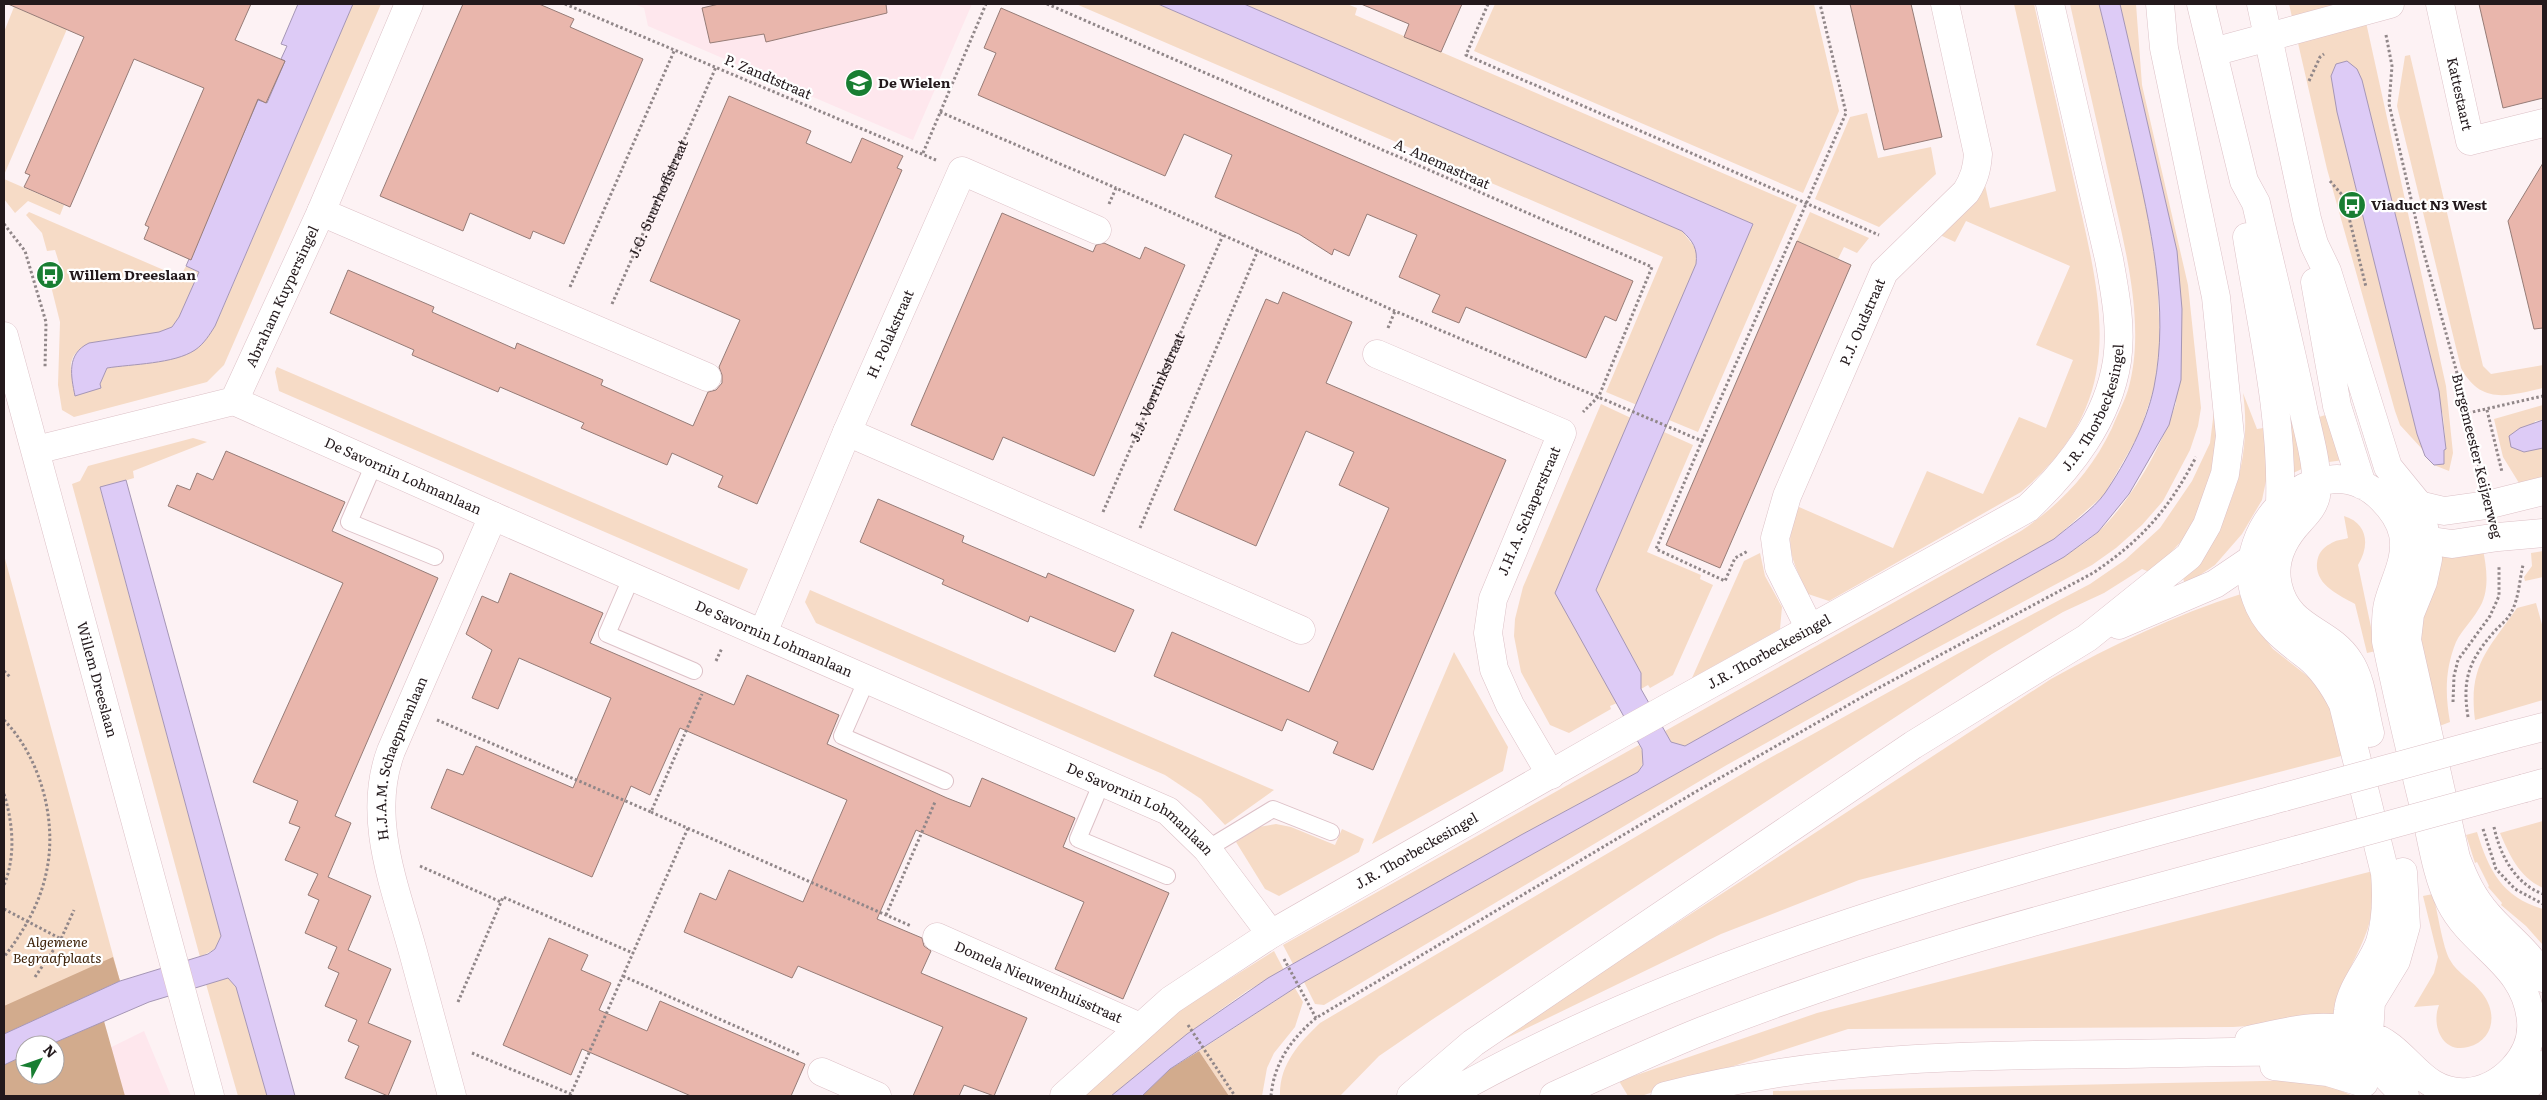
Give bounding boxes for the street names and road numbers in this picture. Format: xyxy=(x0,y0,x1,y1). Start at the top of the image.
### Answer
street label: P. Zandtstraat xyxy=(722,49,815,104)
street label: Kattestaart xyxy=(2443,55,2478,133)
street label: A. Anemastraat xyxy=(1391,133,1494,193)
street label: J.G. Suurhoffstraat xyxy=(623,136,692,261)
street label: Abraham Kuypersingel xyxy=(240,222,323,370)
street label: P.J. Oudstraat xyxy=(1834,274,1889,368)
street label: H. Polakstraat xyxy=(861,286,918,381)
street label: J.J. Vorrinkstraat xyxy=(1124,329,1189,445)
street label: J.R. Thorbeckesingel xyxy=(2056,343,2128,475)
street label: Burgemeester Keijzerweg xyxy=(2448,371,2508,541)
street label: De Savornin Lohmanlaan xyxy=(322,432,485,519)
street label: J.H.A. Schaperstraat xyxy=(1492,443,1564,578)
street label: De Savornin Lohmanlaan xyxy=(692,595,856,681)
street label: J.R. Thorbeckesingel xyxy=(1703,608,1834,693)
street label: Willem Dreeslaan xyxy=(73,619,123,740)
street label: H.J.A.M. Schaepmanlaan xyxy=(370,673,431,842)
street label: De Savornin Lohmanlaan xyxy=(1064,757,1219,859)
street label: J.R. Thorbeckesingel xyxy=(1351,807,1481,893)
street label: Domela Nieuwenhuisstraat xyxy=(952,935,1126,1027)

